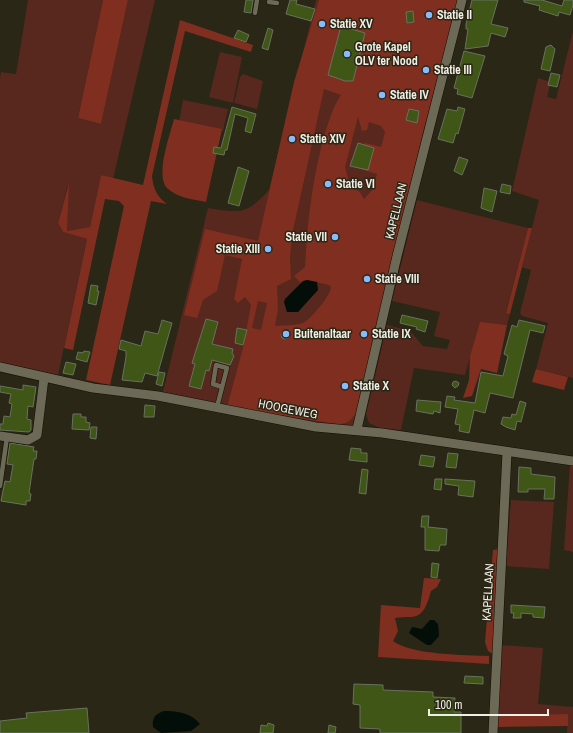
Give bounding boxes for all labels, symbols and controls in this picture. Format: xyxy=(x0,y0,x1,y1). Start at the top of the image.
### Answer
place label: Statie II xyxy=(437,7,472,23)
marker: Statie II xyxy=(424,10,434,20)
place label: Statie XV xyxy=(330,16,373,32)
marker: Statie XV xyxy=(317,19,327,29)
place label: Grote Kapel OLV ter Nood xyxy=(355,39,418,69)
marker: Grote Kapel OLV ter Nood xyxy=(342,49,352,59)
place label: Statie III xyxy=(434,62,472,78)
marker: Statie III xyxy=(421,65,431,75)
place label: Statie IV xyxy=(390,87,429,103)
marker: Statie IV xyxy=(377,90,387,100)
place label: Statie XIV xyxy=(300,131,346,147)
marker: Statie XIV xyxy=(287,134,297,144)
place label: Statie VI xyxy=(336,176,375,192)
marker: Statie VI xyxy=(323,179,333,189)
street label: KAPELLAAN xyxy=(381,181,411,241)
place label: Statie VII xyxy=(285,229,327,245)
marker: Statie VII xyxy=(330,232,340,242)
place label: Statie XIII xyxy=(216,241,260,257)
marker: Statie XIII xyxy=(263,244,273,254)
place label: Statie VIII xyxy=(375,271,420,287)
marker: Statie VIII xyxy=(362,274,372,284)
place label: Buitenaltaar xyxy=(294,326,351,342)
place label: Statie IX xyxy=(372,326,411,342)
marker: Buitenaltaar xyxy=(281,329,291,339)
marker: Statie IX xyxy=(359,329,369,339)
place label: Statie X xyxy=(353,378,390,394)
marker: Statie X xyxy=(340,381,350,391)
street label: HOOGEWEG xyxy=(257,395,319,423)
street label: KAPELLAAN xyxy=(479,563,497,621)
scale bar xyxy=(429,691,548,717)
text: 100 m xyxy=(435,697,462,713)

